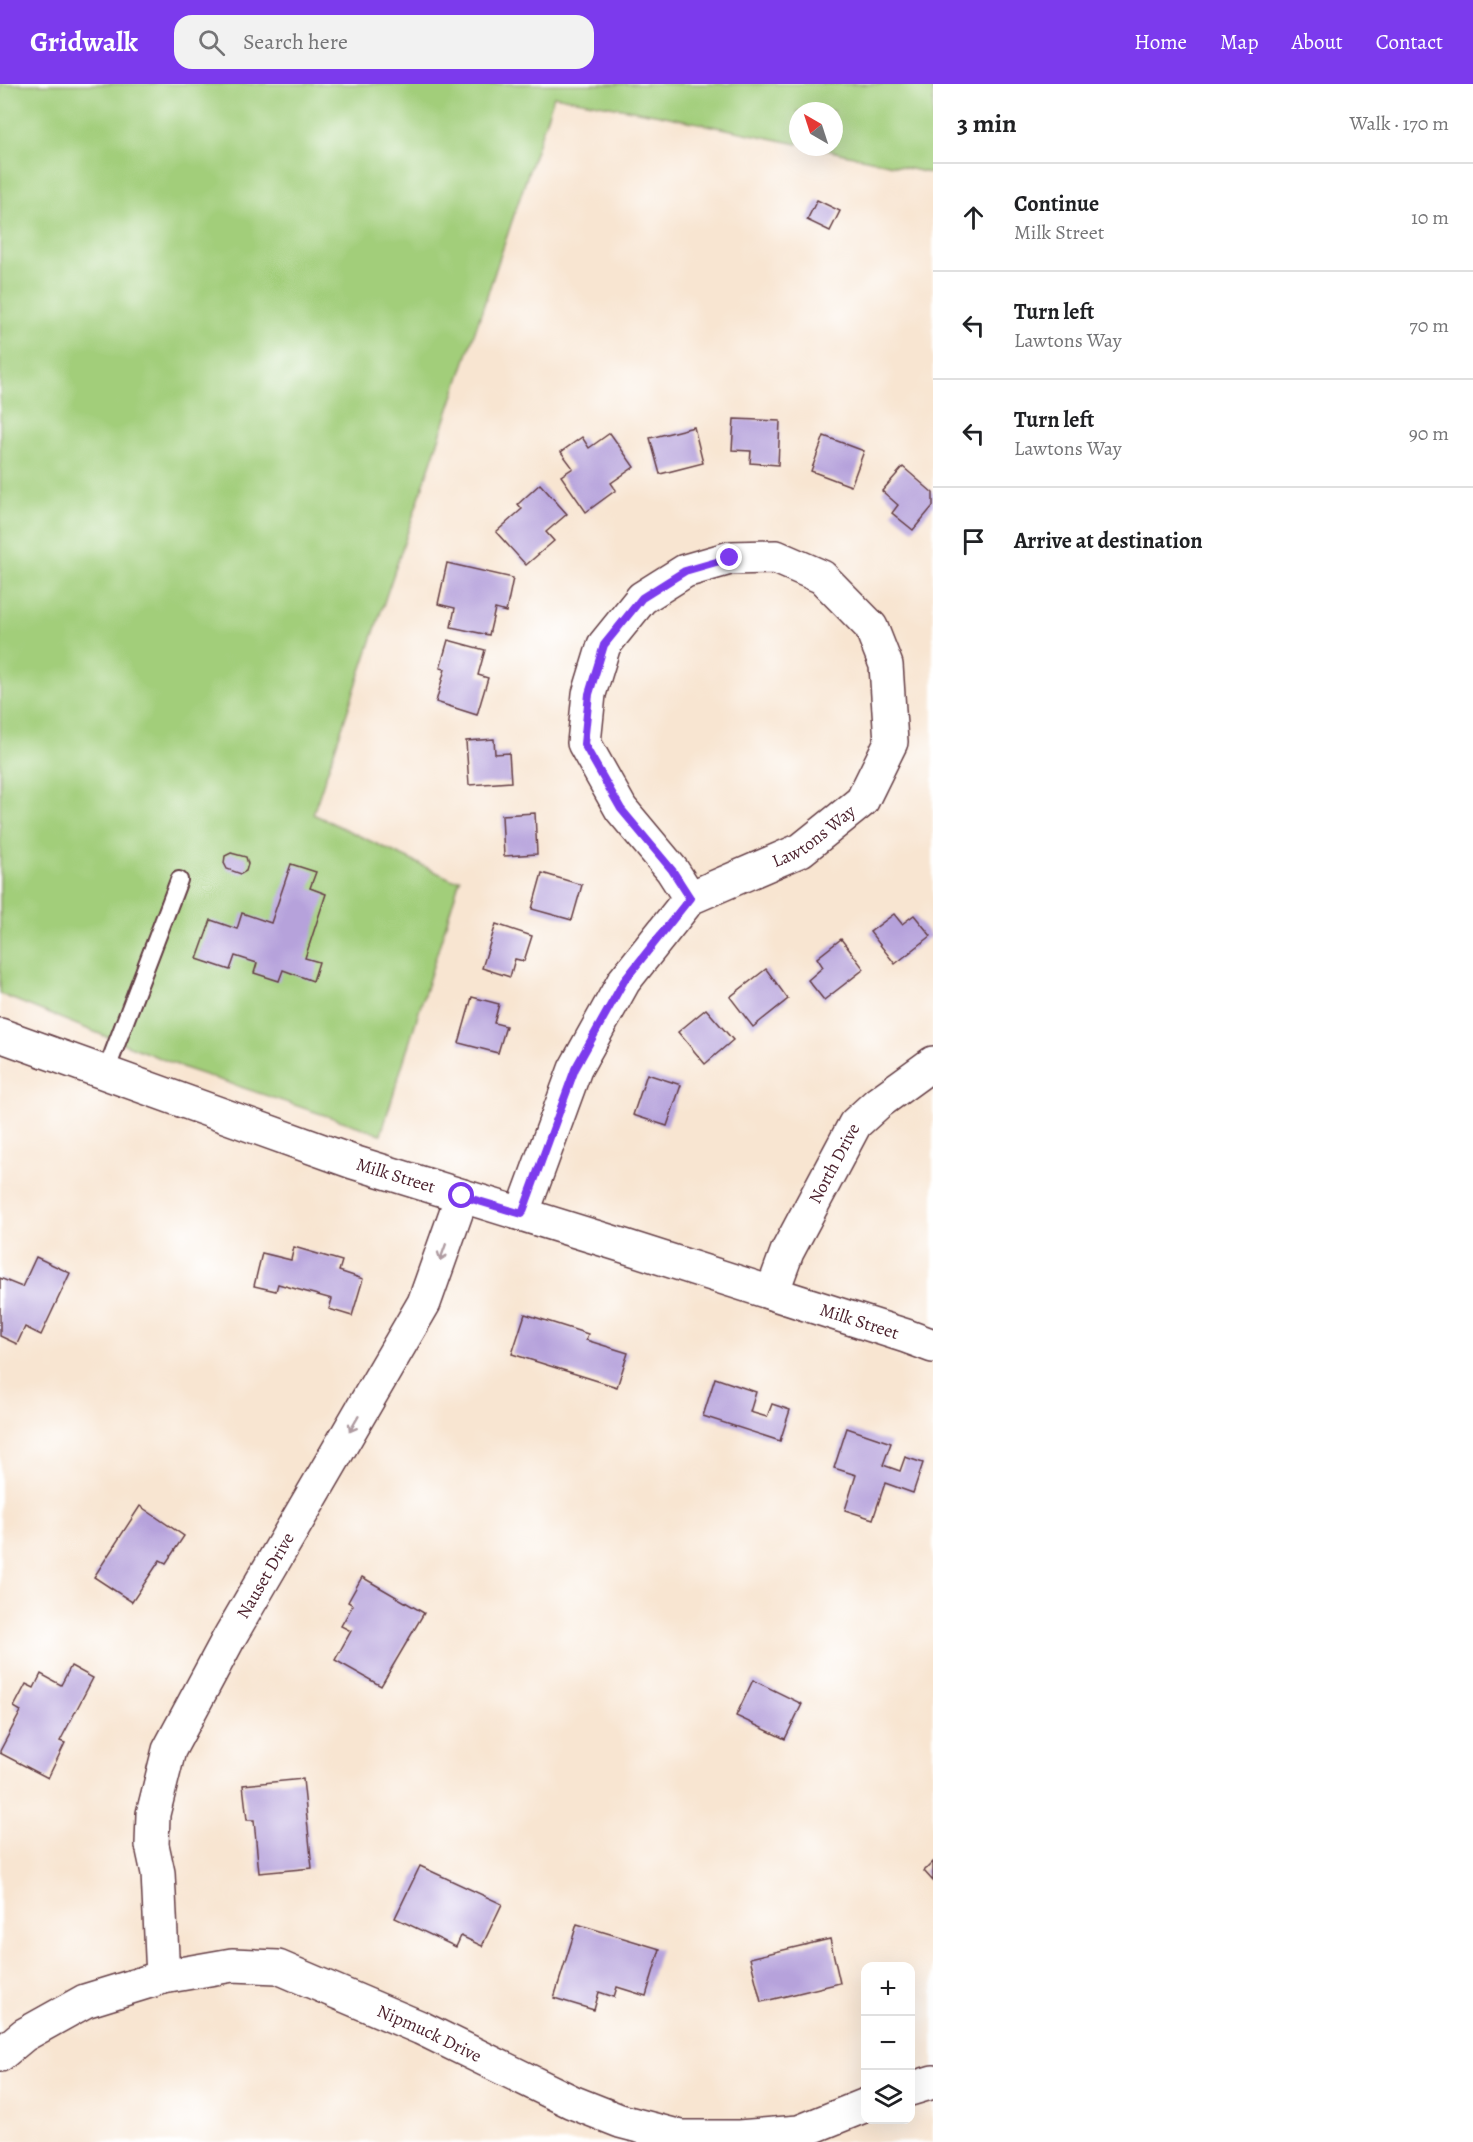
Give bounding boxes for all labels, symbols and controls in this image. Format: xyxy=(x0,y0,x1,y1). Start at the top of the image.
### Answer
search box xyxy=(174,15,594,69)
text: Gridwalk xyxy=(30,23,138,61)
icon: search xyxy=(195,26,228,59)
text: Search here xyxy=(243,27,348,57)
text: Home xyxy=(1134,28,1187,56)
text: Map xyxy=(1220,28,1258,56)
text: About xyxy=(1291,28,1343,56)
text: Contact xyxy=(1376,28,1443,56)
north arrow xyxy=(789,102,843,156)
text: 3 min xyxy=(957,106,1017,141)
text: Walk · 170 m xyxy=(1349,110,1449,137)
text: Continue xyxy=(1014,189,1099,219)
icon: ahead xyxy=(957,201,990,234)
text: 10 m xyxy=(1411,204,1449,231)
text: Milk Street xyxy=(1014,219,1104,246)
text: Turn left xyxy=(1014,297,1094,327)
icon: left xyxy=(957,309,990,342)
text: 70 m xyxy=(1409,312,1449,339)
text: Lawtons Way xyxy=(1014,327,1122,354)
text: Turn left xyxy=(1014,405,1094,435)
icon: left xyxy=(957,417,990,450)
text: 90 m xyxy=(1409,420,1449,447)
text: Lawtons Way xyxy=(1014,435,1122,462)
icon: arrive xyxy=(957,525,990,558)
text: Arrive at destination xyxy=(1014,526,1203,556)
route end xyxy=(716,544,742,570)
street label: Lawtons Way xyxy=(768,798,861,873)
street label: North Drive xyxy=(803,1119,865,1208)
street label: Milk Street xyxy=(353,1152,438,1199)
route start xyxy=(448,1182,474,1208)
one-way arrow xyxy=(436,1242,447,1260)
street label: Milk Street xyxy=(817,1297,902,1345)
one-way arrow xyxy=(347,1415,359,1432)
street label: Nauset Drive xyxy=(231,1528,300,1623)
map controls xyxy=(861,1962,915,2124)
button: + xyxy=(861,1962,915,2016)
street label: Nipmuck Drive xyxy=(373,1999,486,2068)
button: − xyxy=(861,2016,915,2070)
button: layers xyxy=(861,2070,915,2124)

